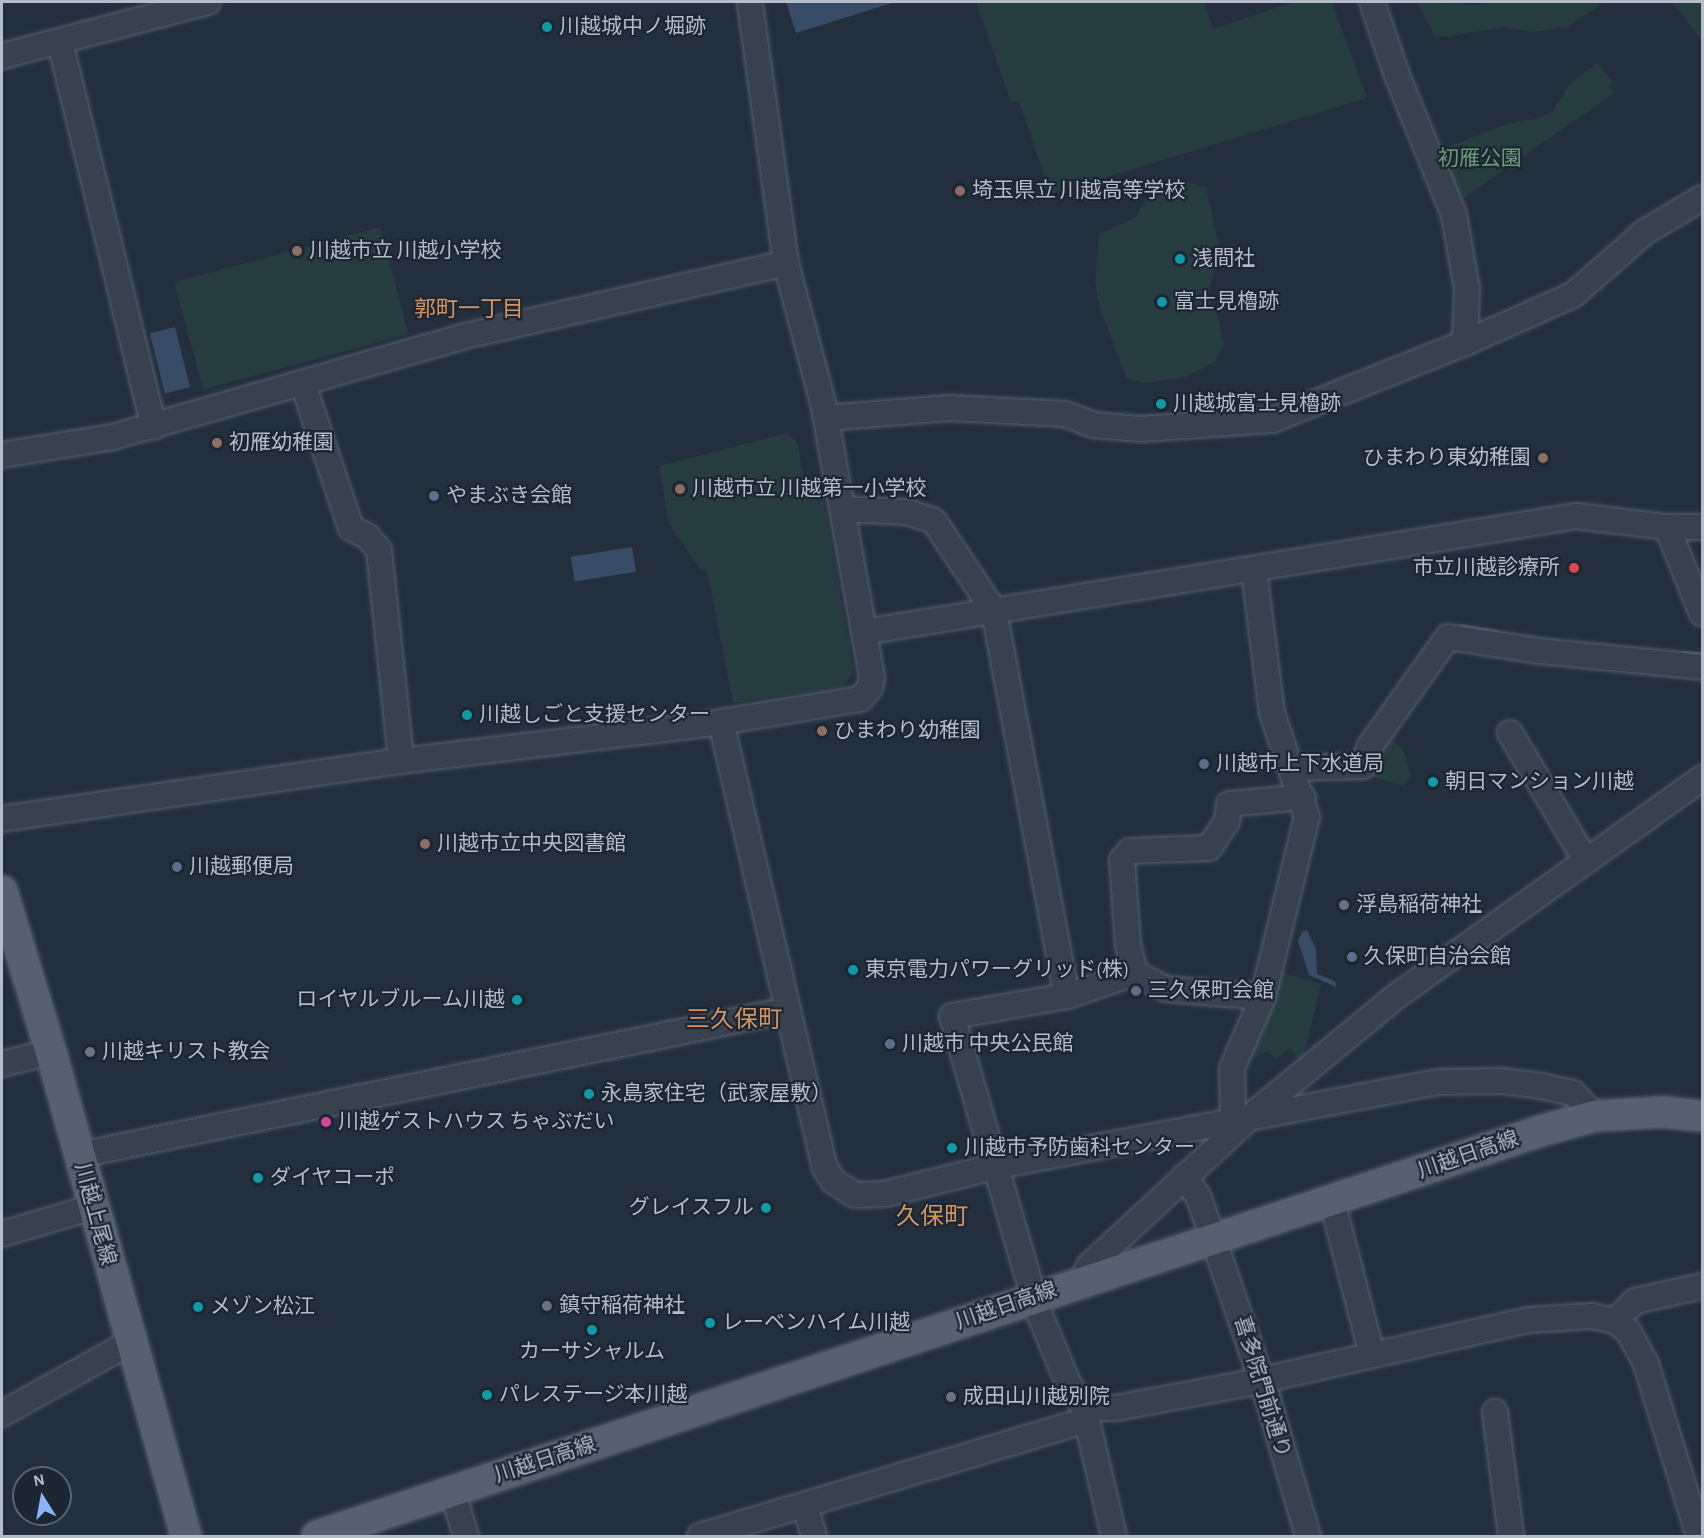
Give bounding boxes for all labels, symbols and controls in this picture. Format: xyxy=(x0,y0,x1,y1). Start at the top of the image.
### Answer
place label: 川越城中ノ堀跡 xyxy=(559,14,706,40)
marker: 川越城中ノ堀跡 xyxy=(540,20,554,34)
park label: 初雁公園 xyxy=(1438,146,1522,172)
place label: 埼玉県立 川越高等学校 xyxy=(972,178,1185,204)
marker: 埼玉県立 川越高等学校 xyxy=(953,184,967,198)
place label: 川越市立 川越小学校 xyxy=(309,238,501,264)
marker: 川越市立 川越小学校 xyxy=(290,244,304,258)
place label: 浅間社 xyxy=(1192,246,1255,272)
marker: 浅間社 xyxy=(1173,252,1187,266)
place label: 富士見櫓跡 xyxy=(1174,289,1279,315)
marker: 富士見櫓跡 xyxy=(1155,295,1169,309)
district label: 郭町一丁目 xyxy=(414,297,524,323)
place label: 川越城富士見櫓跡 xyxy=(1173,391,1341,417)
marker: 川越城富士見櫓跡 xyxy=(1154,397,1168,411)
place label: 初雁幼稚園 xyxy=(229,430,334,456)
marker: 初雁幼稚園 xyxy=(210,436,224,450)
place label: ひまわり東幼稚園 xyxy=(1363,445,1531,471)
marker: ひまわり東幼稚園 xyxy=(1536,451,1550,465)
place label: 川越市立 川越第一小学校 xyxy=(692,476,926,502)
marker: 川越市立 川越第一小学校 xyxy=(673,482,687,496)
place label: やまぶき会館 xyxy=(446,483,572,509)
marker: やまぶき会館 xyxy=(427,489,441,503)
place label: 市立川越診療所 xyxy=(1413,555,1560,581)
marker: 市立川越診療所 xyxy=(1565,559,1583,577)
place label: 川越しごと支援センター xyxy=(479,702,710,728)
marker: 川越しごと支援センター xyxy=(460,708,474,722)
place label: ひまわり幼稚園 xyxy=(834,718,981,744)
marker: ひまわり幼稚園 xyxy=(815,724,829,738)
place label: 川越市上下水道局 xyxy=(1216,751,1384,777)
marker: 川越市上下水道局 xyxy=(1197,757,1211,771)
place label: 朝日マンション川越 xyxy=(1445,769,1634,795)
marker: 朝日マンション川越 xyxy=(1426,775,1440,789)
place label: 川越市立中央図書館 xyxy=(437,831,626,857)
marker: 川越市立中央図書館 xyxy=(418,837,432,851)
place label: 川越郵便局 xyxy=(189,854,294,880)
marker: 川越郵便局 xyxy=(170,860,184,874)
place label: 浮島稲荷神社 xyxy=(1356,892,1482,918)
marker: 浮島稲荷神社 xyxy=(1337,898,1351,912)
place label: 久保町自治会館 xyxy=(1364,944,1511,970)
marker: 久保町自治会館 xyxy=(1345,950,1359,964)
place label: 東京電力パワーグリッド(株) xyxy=(865,957,1129,983)
marker: 東京電力パワーグリッド(株) xyxy=(846,963,860,977)
place label: 三久保町会館 xyxy=(1148,978,1274,1004)
marker: 三久保町会館 xyxy=(1129,984,1143,998)
place label: ロイヤルブルーム川越 xyxy=(295,987,505,1013)
marker: ロイヤルブルーム川越 xyxy=(510,993,524,1007)
district label: 三久保町 xyxy=(686,1007,782,1035)
place label: 川越市 中央公民館 xyxy=(902,1031,1073,1057)
marker: 川越市 中央公民館 xyxy=(883,1037,897,1051)
place label: 川越キリスト教会 xyxy=(102,1039,270,1065)
marker: 川越キリスト教会 xyxy=(83,1045,97,1059)
place label: 永島家住宅（武家屋敷） xyxy=(601,1081,832,1107)
marker: 永島家住宅（武家屋敷） xyxy=(582,1087,596,1101)
place label: 川越ゲストハウス ちゃぶだい xyxy=(338,1109,614,1135)
marker: 川越ゲストハウス ちゃぶだい xyxy=(319,1115,333,1129)
street label: 川越日高線 xyxy=(1414,1126,1522,1184)
place label: 川越市予防歯科センター xyxy=(964,1135,1195,1161)
marker: 川越市予防歯科センター xyxy=(945,1141,959,1155)
street label: 川越上尾線 xyxy=(69,1160,121,1268)
place label: ダイヤコーポ xyxy=(270,1165,396,1191)
marker: ダイヤコーポ xyxy=(251,1171,265,1185)
place label: グレイスフル xyxy=(628,1195,754,1221)
marker: グレイスフル xyxy=(759,1201,773,1215)
district label: 久保町 xyxy=(896,1204,968,1232)
street label: 川越日高線 xyxy=(952,1277,1060,1335)
place label: 鎮守稲荷神社 xyxy=(559,1293,685,1319)
place label: メゾン松江 xyxy=(210,1294,315,1320)
marker: 鎮守稲荷神社 xyxy=(540,1299,554,1313)
marker: メゾン松江 xyxy=(191,1300,205,1314)
place label: レーベンハイム川越 xyxy=(722,1310,911,1336)
street label: 喜多院門前通り xyxy=(1228,1313,1296,1461)
marker: レーベンハイム川越 xyxy=(703,1316,717,1330)
marker: カーサシャルム xyxy=(585,1323,599,1337)
place label: カーサシャルム xyxy=(519,1339,665,1365)
place label: パレステージ本川越 xyxy=(499,1382,688,1408)
place label: 成田山川越別院 xyxy=(963,1384,1110,1410)
marker: パレステージ本川越 xyxy=(480,1388,494,1402)
marker: 成田山川越別院 xyxy=(944,1390,958,1404)
street label: 川越日高線 xyxy=(491,1432,599,1488)
north arrow xyxy=(12,1466,72,1526)
text: N xyxy=(32,1471,46,1489)

